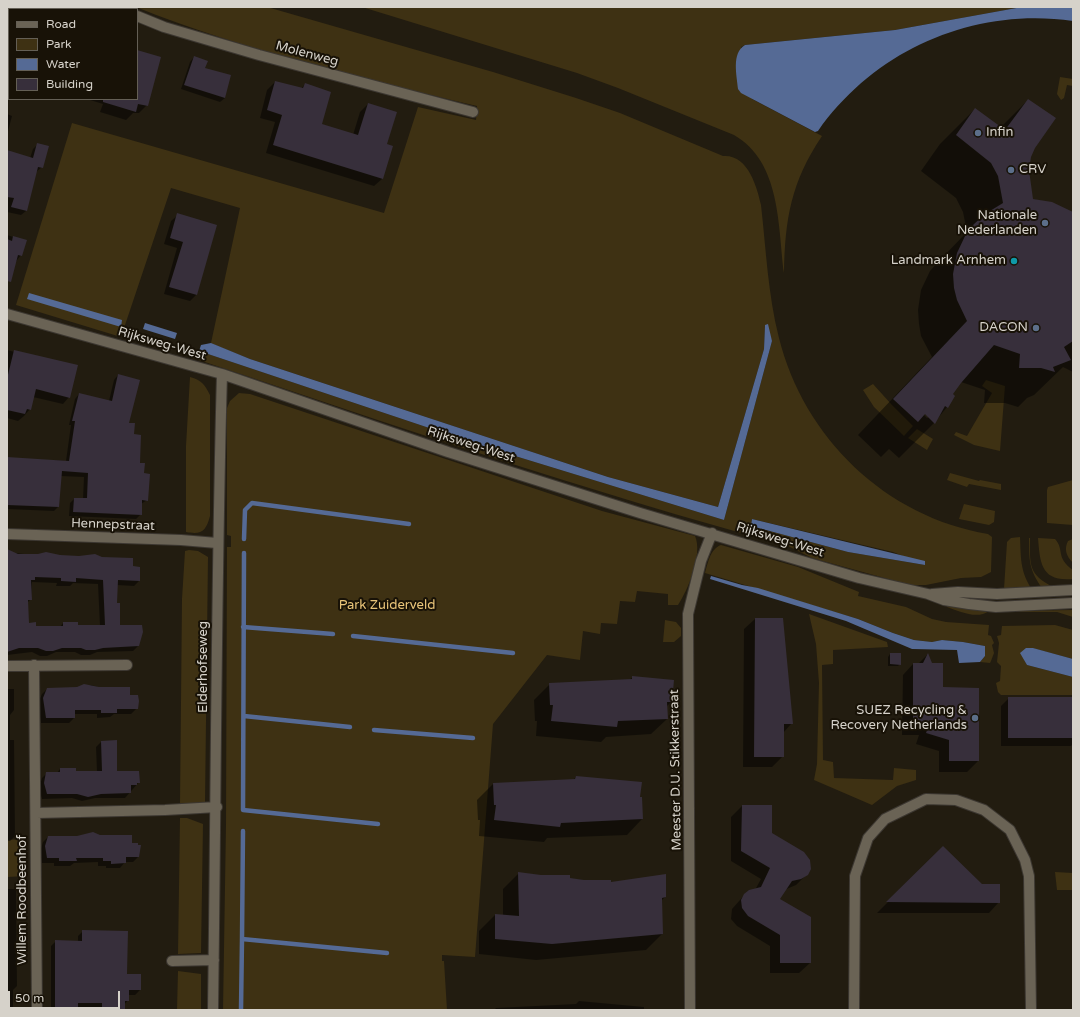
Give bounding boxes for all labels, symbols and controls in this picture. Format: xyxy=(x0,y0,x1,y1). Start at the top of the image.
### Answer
legend xyxy=(8,8,138,100)
text: Road xyxy=(46,17,76,31)
text: Park xyxy=(46,37,72,51)
street label: Molenweg xyxy=(274,38,340,70)
text: Water xyxy=(46,57,80,71)
text: Building xyxy=(46,77,93,91)
place label: Infin xyxy=(986,125,1014,141)
marker: Infin xyxy=(973,128,983,138)
place label: CRV xyxy=(1019,162,1046,178)
marker: CRV xyxy=(1006,165,1016,175)
place label: Nationale Nederlanden xyxy=(957,208,1037,239)
marker: Nationale Nederlanden xyxy=(1040,218,1050,228)
place label: Landmark Arnhem xyxy=(891,253,1006,269)
marker: Landmark Arnhem xyxy=(1009,256,1019,266)
place label: DACON xyxy=(979,320,1028,336)
marker: DACON xyxy=(1031,323,1041,333)
street label: Rijksweg-West xyxy=(116,324,208,364)
street label: Rijksweg-West xyxy=(425,423,517,467)
street label: Hennepstraat xyxy=(71,516,155,534)
street label: Rijksweg-West xyxy=(734,519,826,561)
park label: Park Zuiderveld xyxy=(339,598,435,614)
street label: Elderhofseweg xyxy=(196,621,212,713)
street label: Meester D.U. Stikkerstraat xyxy=(667,689,685,851)
place label: SUEZ Recycling & Recovery Netherlands xyxy=(830,703,967,734)
marker: SUEZ Recycling & Recovery Netherlands xyxy=(970,713,980,723)
street label: Willem Roodbeenhof xyxy=(15,835,31,965)
scale bar xyxy=(10,983,122,1009)
text: 50 m xyxy=(15,991,44,1005)

